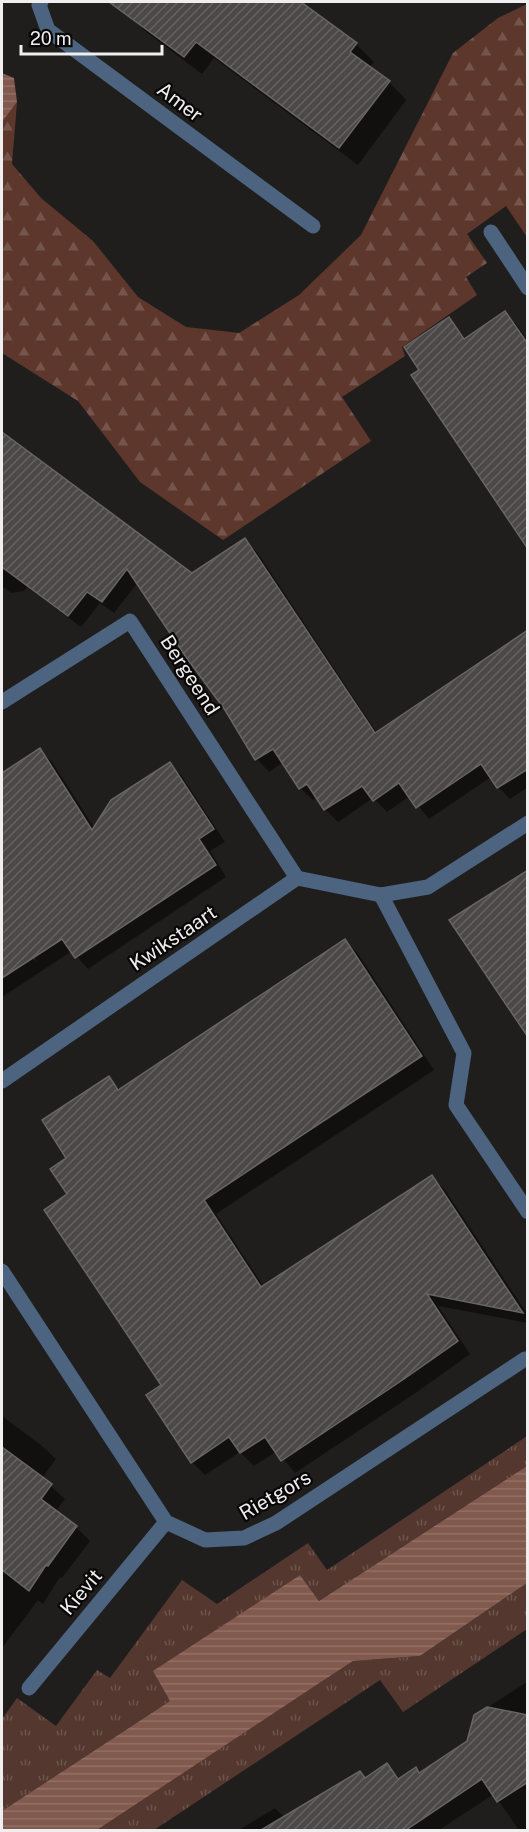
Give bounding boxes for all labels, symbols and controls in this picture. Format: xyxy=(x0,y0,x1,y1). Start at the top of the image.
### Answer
scale bar xyxy=(21,18,162,56)
text: 20 m xyxy=(30,28,72,49)
street label: Amer xyxy=(153,77,208,127)
street label: Bergeend xyxy=(155,630,225,720)
street label: Kwikstaart xyxy=(125,900,221,976)
street label: Rietgors xyxy=(235,1465,315,1525)
street label: Kievit xyxy=(55,1564,107,1620)

